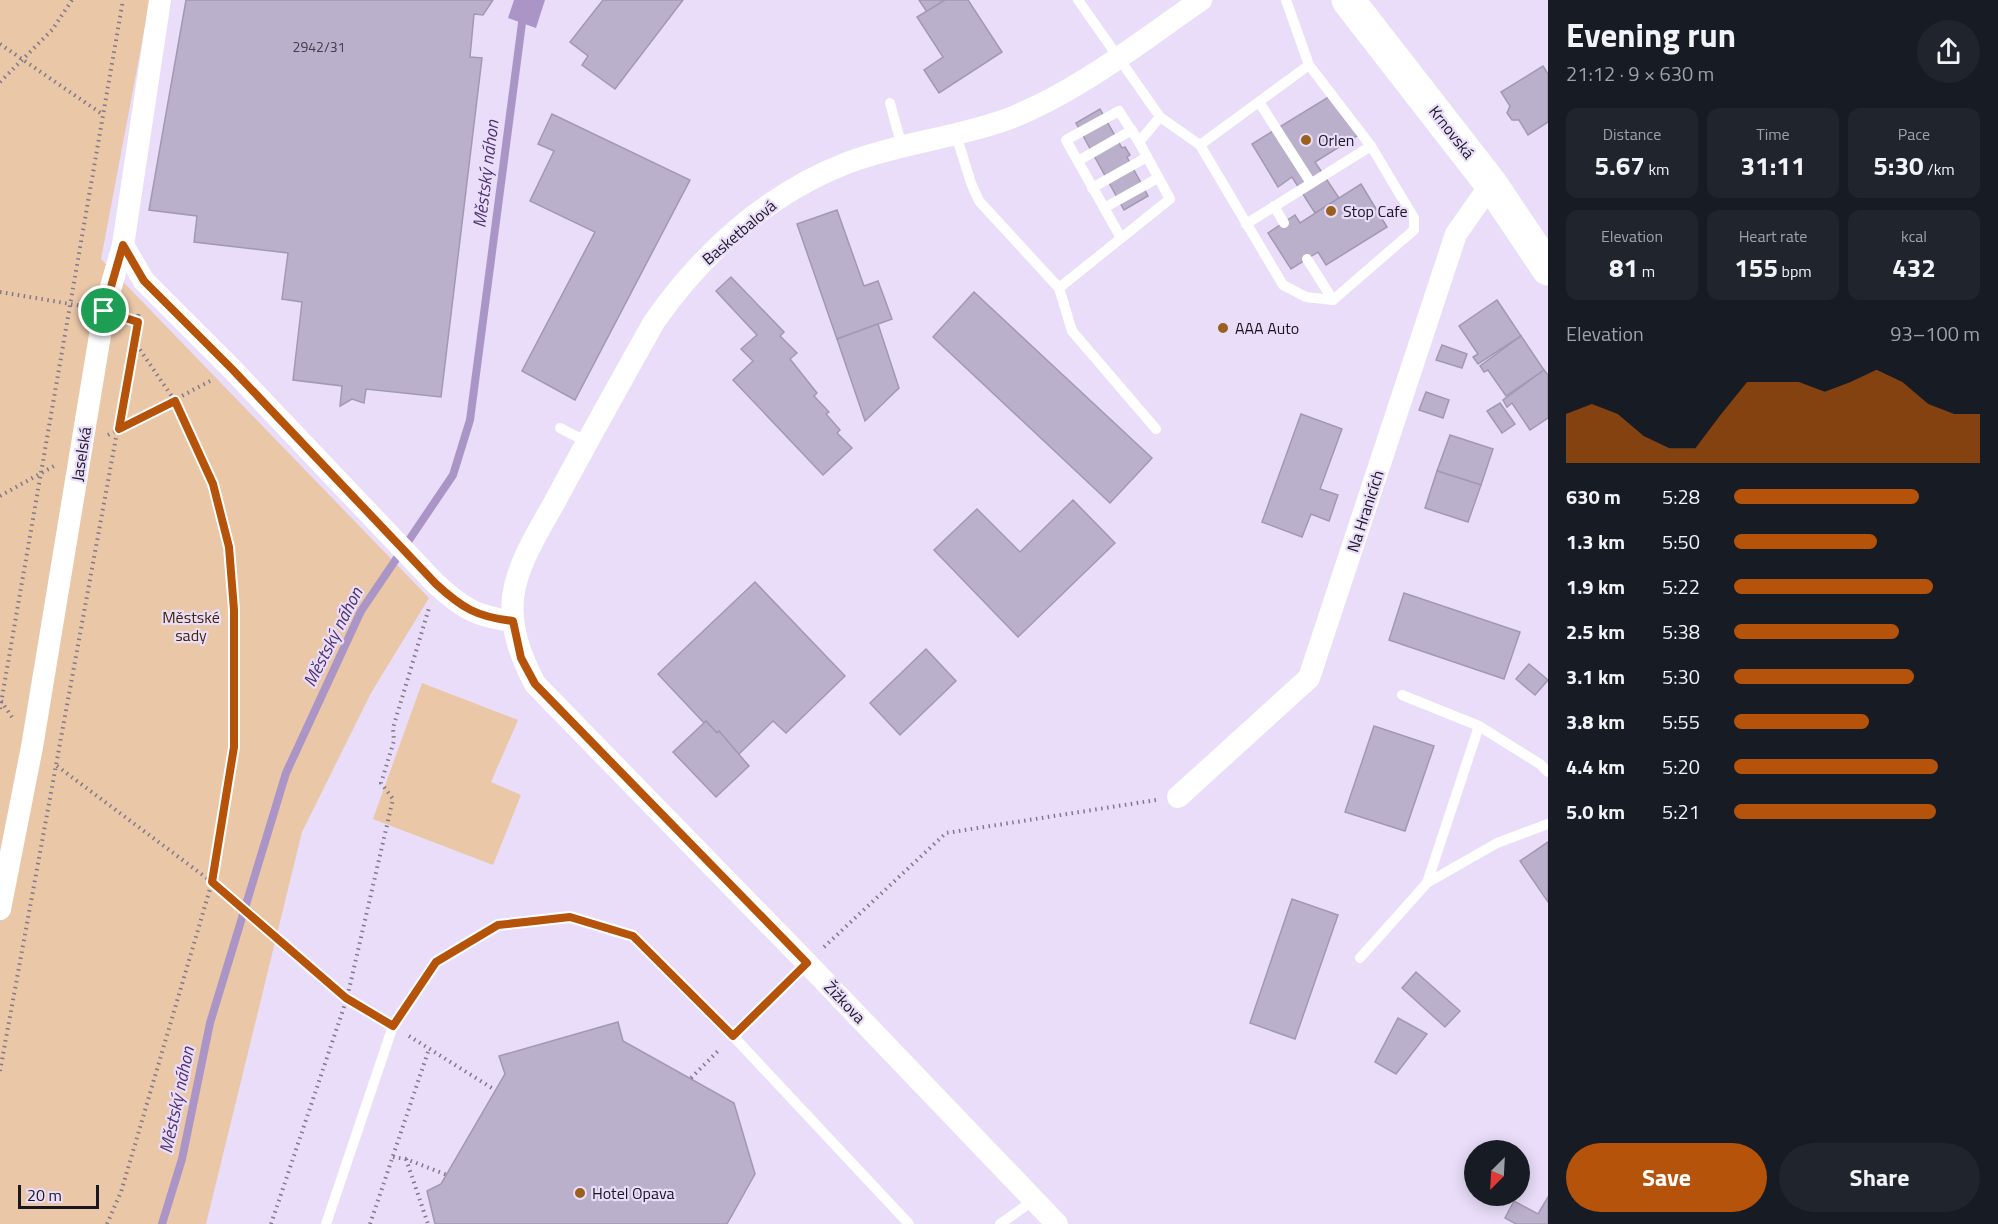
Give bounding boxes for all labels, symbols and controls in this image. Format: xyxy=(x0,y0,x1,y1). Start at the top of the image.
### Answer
text: Evening run xyxy=(1566,10,1736,60)
button: share xyxy=(1917,20,1980,83)
house number: 2942/31 xyxy=(293,36,345,57)
text: 21:12 · 9 × 630 m xyxy=(1566,58,1714,89)
street label: Krnovská xyxy=(1423,100,1481,164)
water label: Městský náhon xyxy=(465,117,506,229)
text: Distance xyxy=(1603,122,1661,146)
text: Time xyxy=(1756,122,1790,146)
text: Pace xyxy=(1898,122,1930,146)
place label: Orlen xyxy=(1318,128,1354,152)
marker: Orlen xyxy=(1299,133,1313,147)
text: 5.67 xyxy=(1595,146,1645,185)
text: 31:11 xyxy=(1741,146,1805,185)
text: 5:30 xyxy=(1873,146,1924,185)
text: km xyxy=(1645,157,1669,181)
text: /km xyxy=(1924,157,1955,181)
street label: Basketbalová xyxy=(697,194,781,270)
place label: Stop Cafe xyxy=(1343,199,1408,223)
marker: Stop Cafe xyxy=(1324,204,1338,218)
text: Elevation xyxy=(1601,224,1663,248)
text: Heart rate xyxy=(1739,224,1807,248)
text: kcal xyxy=(1901,224,1927,248)
text: 81 xyxy=(1609,248,1638,287)
text: 155 xyxy=(1734,248,1778,287)
text: 432 xyxy=(1892,248,1936,287)
text: m xyxy=(1638,259,1655,283)
text: bpm xyxy=(1778,259,1812,283)
pin xyxy=(78,285,129,336)
icon: arrive xyxy=(87,294,120,327)
place label: AAA Auto xyxy=(1235,316,1299,340)
text: Elevation xyxy=(1566,318,1644,349)
text: 93–100 m xyxy=(1890,318,1980,349)
marker: AAA Auto xyxy=(1216,321,1230,335)
street label: Jaselská xyxy=(65,425,97,483)
street label: Na Hranicích xyxy=(1340,467,1390,555)
text: 630 m xyxy=(1566,481,1621,512)
text: 5:28 xyxy=(1662,481,1700,512)
text: 1.3 km xyxy=(1566,526,1625,557)
text: 5:50 xyxy=(1662,526,1700,557)
text: 1.9 km xyxy=(1566,571,1625,602)
text: 5:22 xyxy=(1662,571,1700,602)
water label: Městský náhon xyxy=(296,581,370,691)
park label: Městské sady xyxy=(162,605,220,647)
text: 2.5 km xyxy=(1566,616,1625,647)
text: 5:38 xyxy=(1662,616,1700,647)
text: 3.1 km xyxy=(1566,661,1625,692)
text: 5:30 xyxy=(1662,661,1700,692)
text: 3.8 km xyxy=(1566,706,1625,737)
text: 5:55 xyxy=(1662,706,1700,737)
text: 4.4 km xyxy=(1566,751,1625,782)
text: 5:20 xyxy=(1662,751,1700,782)
text: 5.0 km xyxy=(1566,796,1625,827)
text: 5:21 xyxy=(1662,796,1700,827)
street label: Žižkova xyxy=(819,975,871,1029)
water label: Městský náhon xyxy=(152,1043,201,1156)
north arrow xyxy=(1464,1140,1530,1206)
map controls xyxy=(1464,1140,1530,1206)
button: Save xyxy=(1566,1143,1767,1212)
button: Share xyxy=(1779,1143,1980,1212)
place label: Hotel Opava xyxy=(592,1181,675,1205)
scale bar xyxy=(18,1182,99,1210)
text: 20 m xyxy=(27,1183,62,1207)
marker: Hotel Opava xyxy=(573,1186,587,1200)

